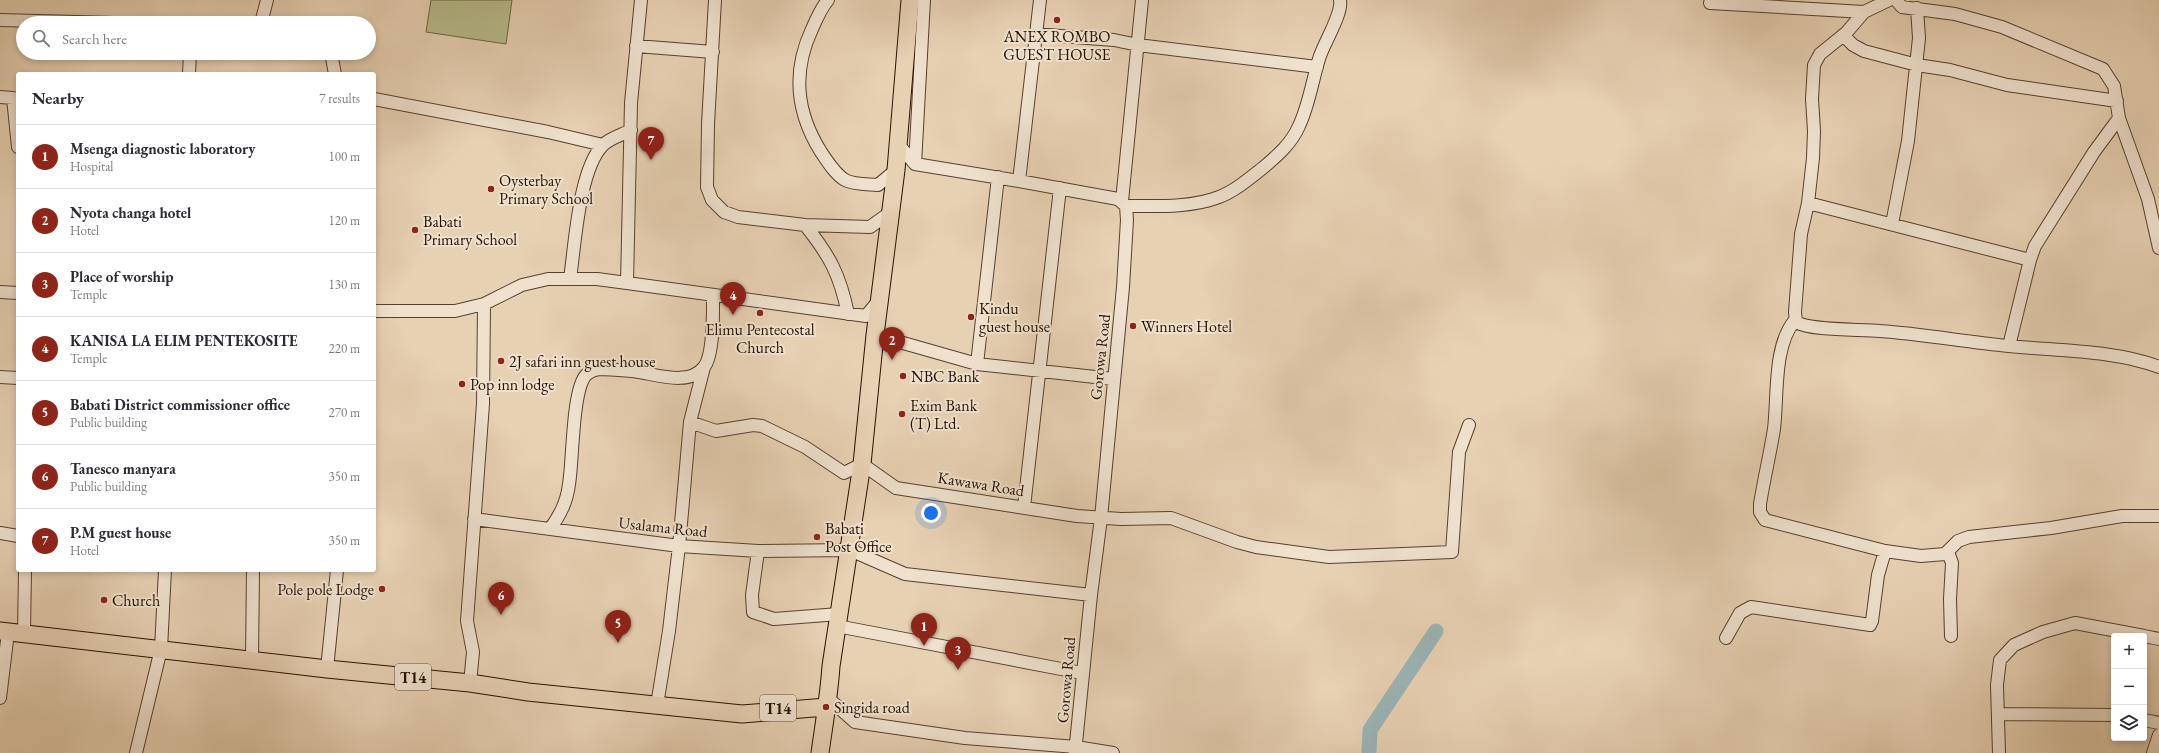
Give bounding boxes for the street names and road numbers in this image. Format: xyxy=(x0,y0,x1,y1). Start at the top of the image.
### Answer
street label: Gorowa Road xyxy=(1085,312,1115,401)
street label: Kawawa Road xyxy=(936,467,1027,501)
street label: Usalama Road xyxy=(618,512,709,542)
street label: Gorowa Road xyxy=(1052,635,1080,724)
road number: T14 xyxy=(395,664,431,690)
road number: T14 xyxy=(760,695,796,721)

